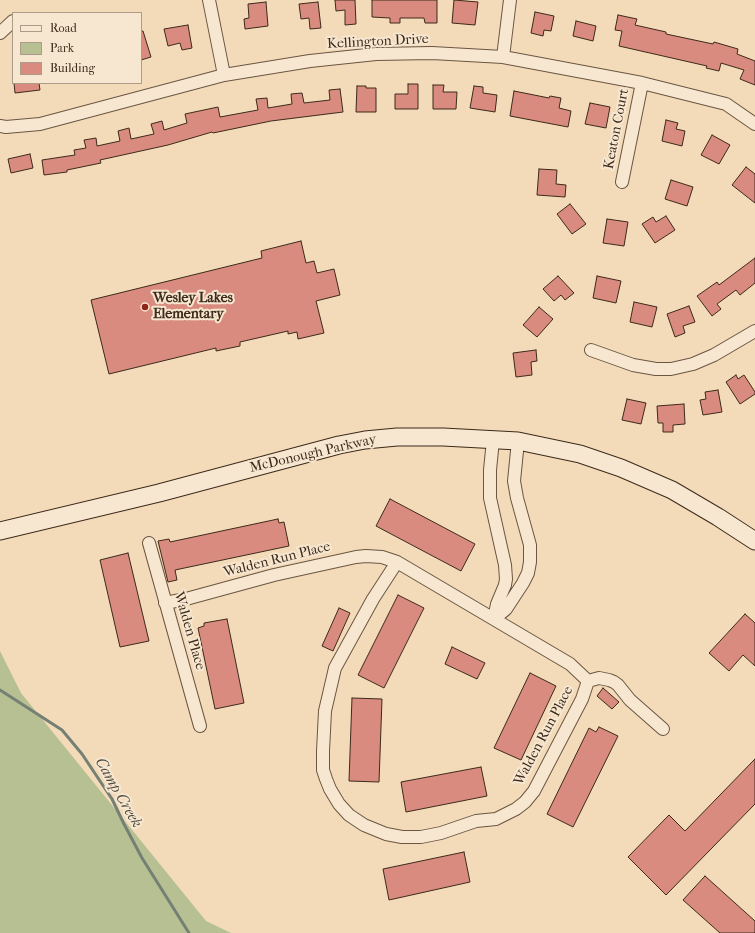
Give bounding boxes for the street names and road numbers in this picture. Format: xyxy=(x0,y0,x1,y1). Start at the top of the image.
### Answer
street label: Kellington Drive xyxy=(327,31,429,53)
street label: Keaton Court xyxy=(601,87,633,171)
street label: McDonough Parkway xyxy=(248,431,378,477)
street label: Walden Run Place xyxy=(222,539,332,581)
street label: Walden Place xyxy=(170,590,208,672)
street label: Walden Run Place xyxy=(511,684,577,788)

